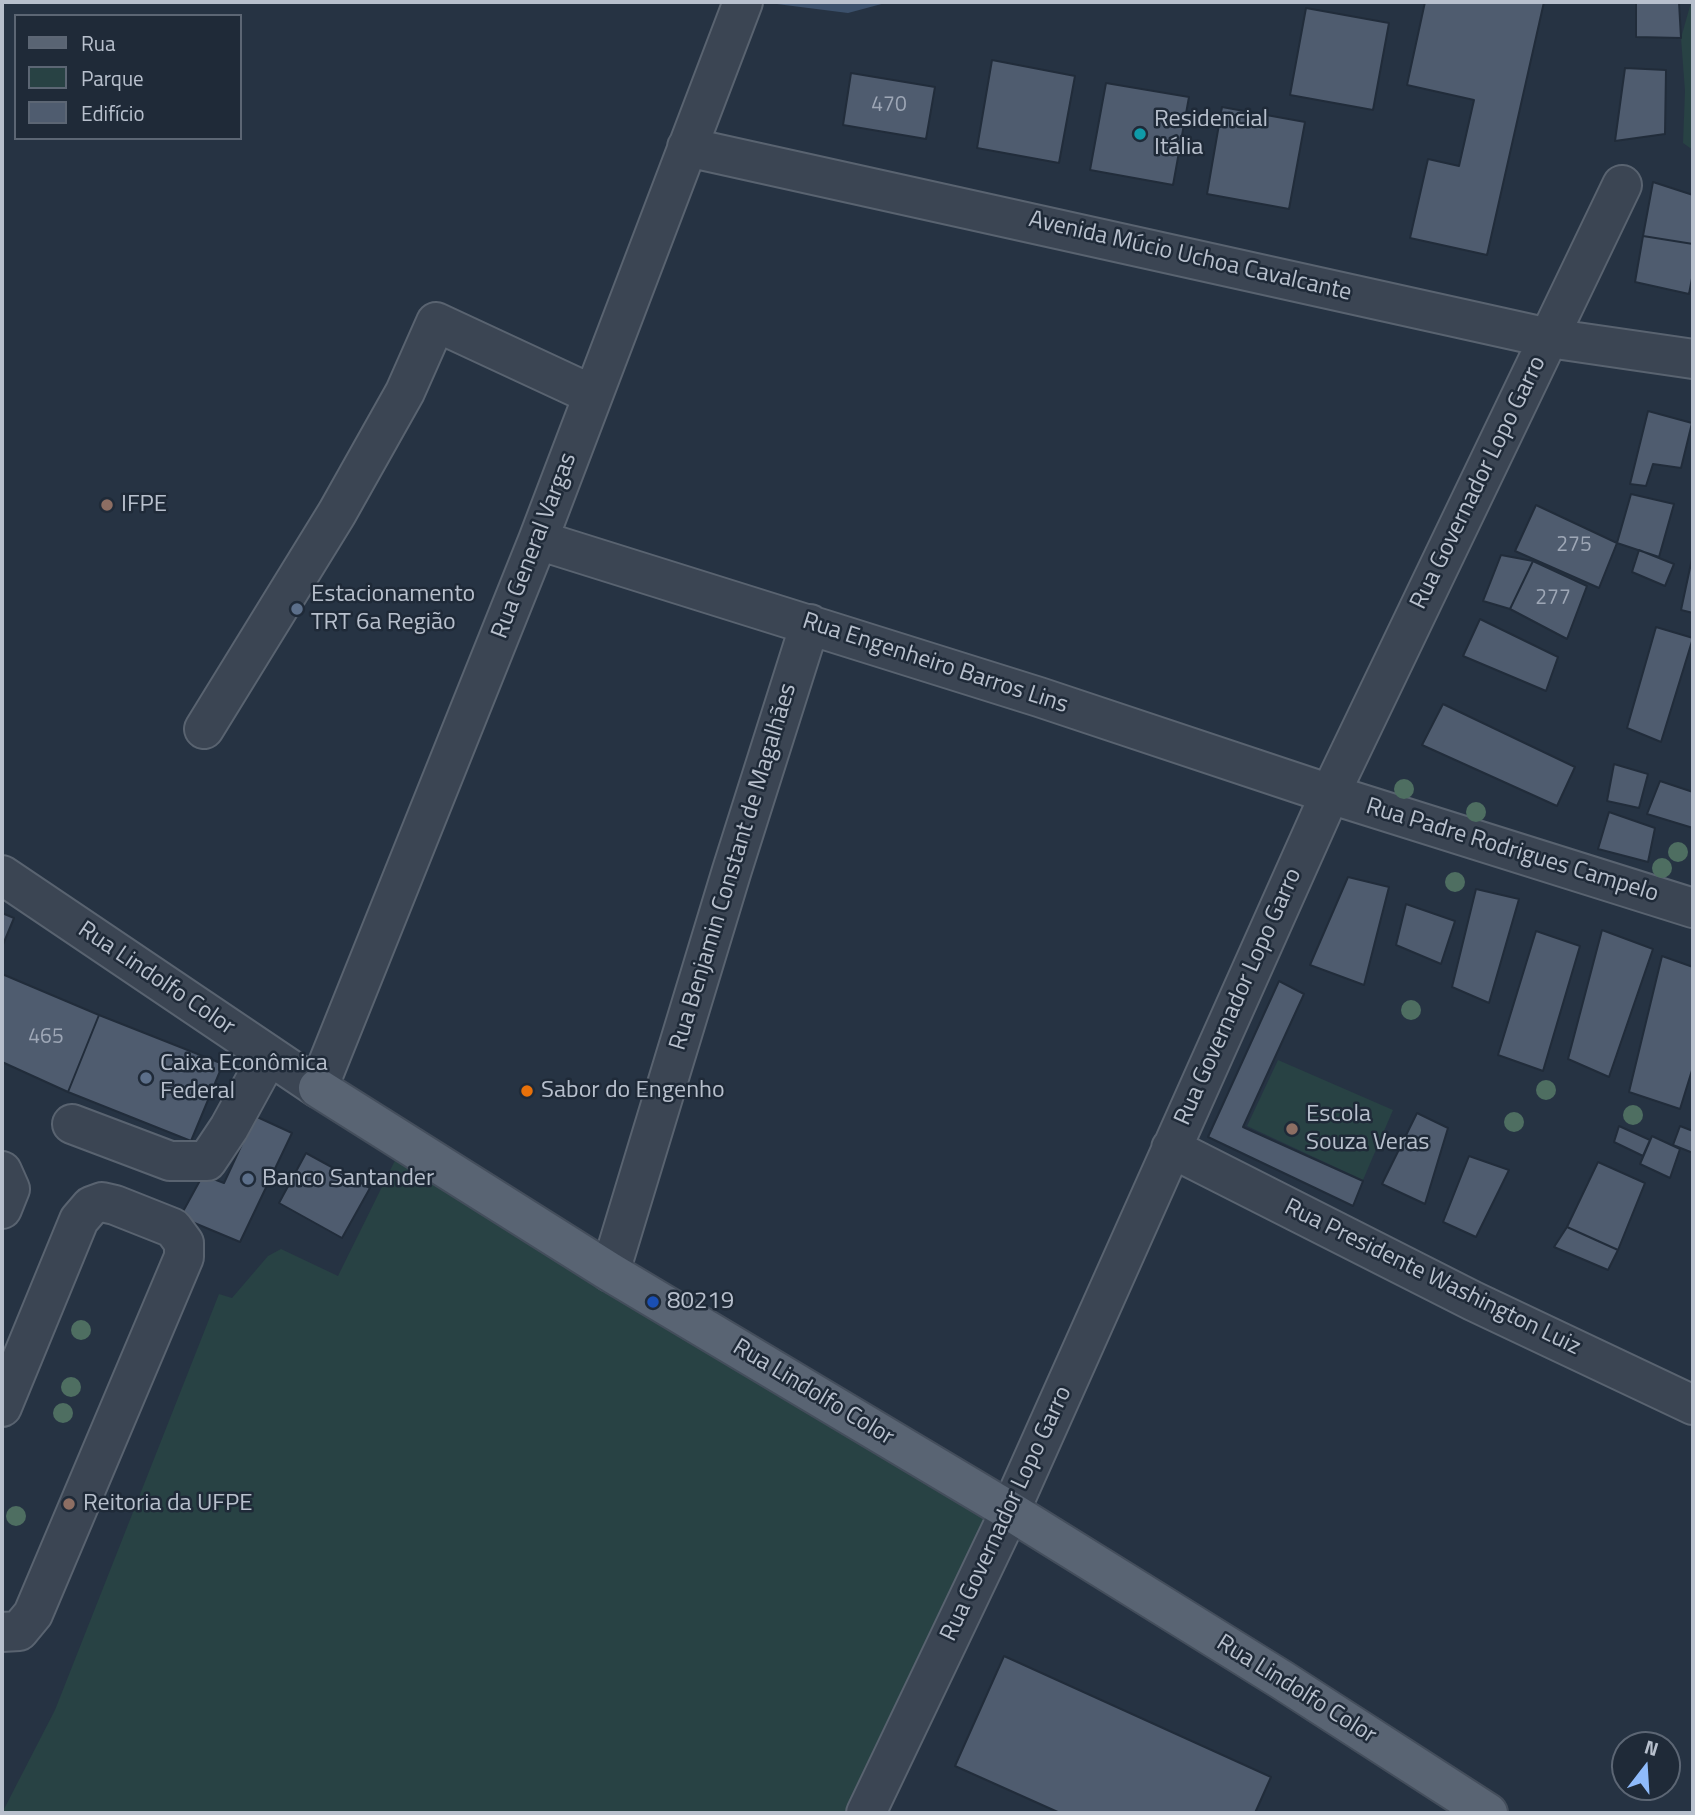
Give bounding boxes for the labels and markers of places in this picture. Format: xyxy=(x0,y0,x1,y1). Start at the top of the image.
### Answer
place label: Residencial Itália xyxy=(1154,106,1268,162)
marker: Residencial Itália xyxy=(1132,126,1148,142)
place label: IFPE xyxy=(121,491,167,519)
marker: IFPE xyxy=(99,497,115,513)
place label: Estacionamento TRT 6a Região xyxy=(311,581,475,637)
marker: Estacionamento TRT 6a Região xyxy=(289,601,305,617)
place label: Caixa Econômica Federal xyxy=(160,1050,328,1106)
marker: Caixa Econômica Federal xyxy=(138,1070,154,1086)
place label: Sabor do Engenho xyxy=(541,1077,725,1105)
marker: Sabor do Engenho xyxy=(519,1083,535,1099)
place label: Escola Souza Veras xyxy=(1306,1101,1429,1157)
marker: Escola Souza Veras xyxy=(1284,1121,1300,1137)
place label: Banco Santander xyxy=(262,1165,434,1193)
marker: Banco Santander xyxy=(240,1171,256,1187)
place label: 80219 xyxy=(667,1288,734,1316)
marker: 80219 xyxy=(645,1294,661,1310)
place label: Reitoria da UFPE xyxy=(83,1490,252,1518)
marker: Reitoria da UFPE xyxy=(61,1496,77,1512)

